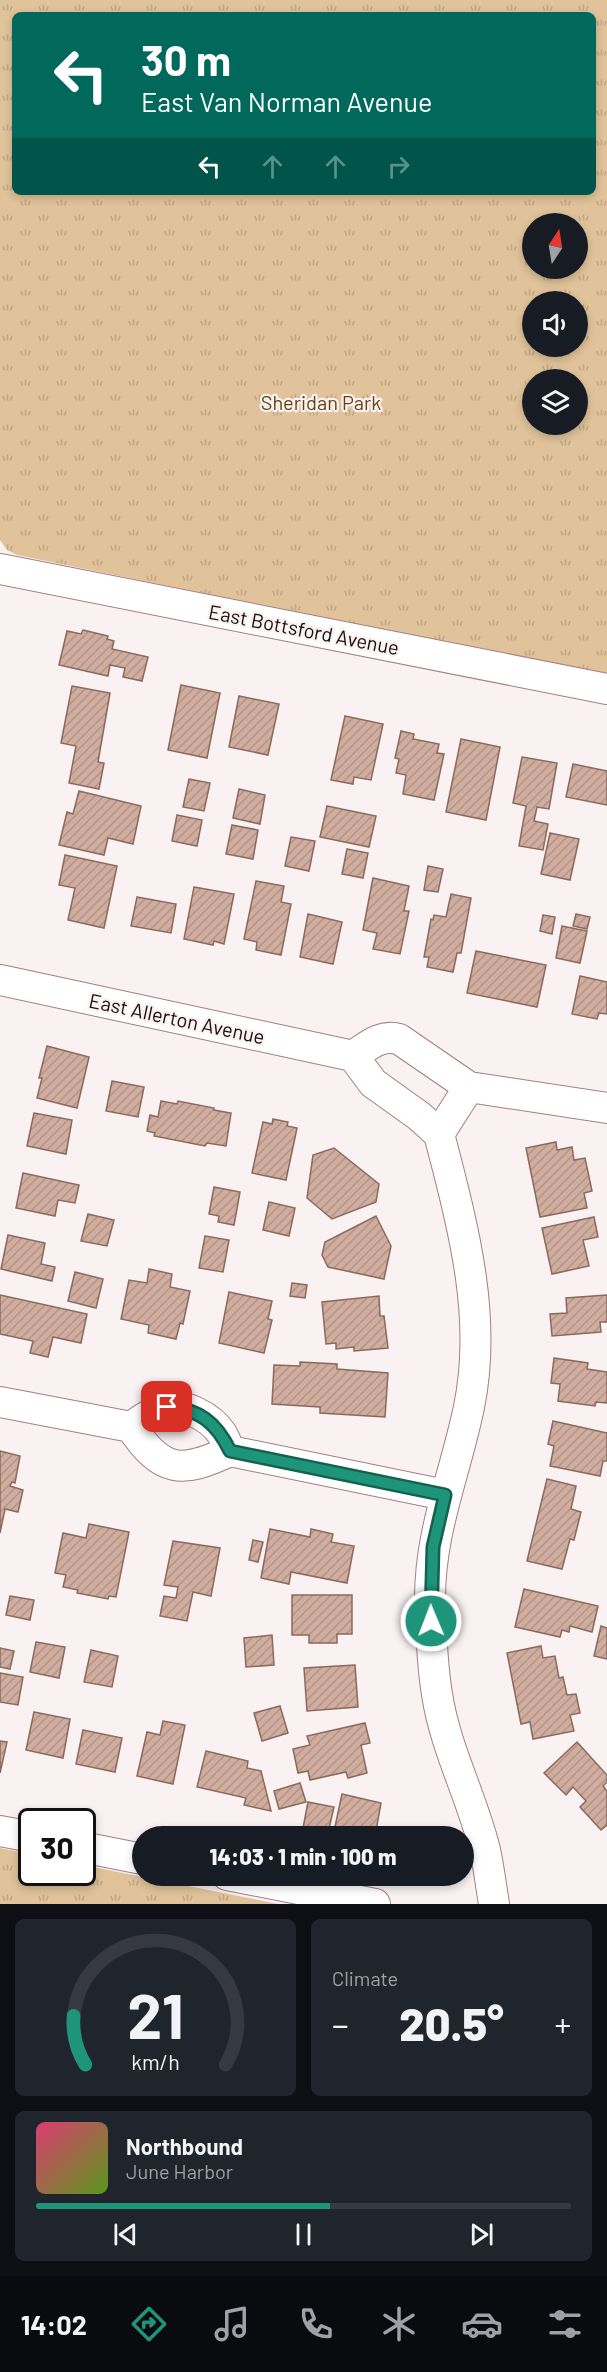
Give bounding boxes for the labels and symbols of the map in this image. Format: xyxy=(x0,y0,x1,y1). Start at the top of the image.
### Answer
north arrow xyxy=(522,213,588,279)
park label: Sheridan Park xyxy=(261,390,381,414)
street label: East Bottsford Avenue xyxy=(207,599,401,659)
street label: East Allerton Avenue xyxy=(87,988,267,1048)
pin xyxy=(141,1381,192,1432)
position arrow xyxy=(399,1589,463,1653)
speed limit sign: 30 xyxy=(18,1808,96,1886)

